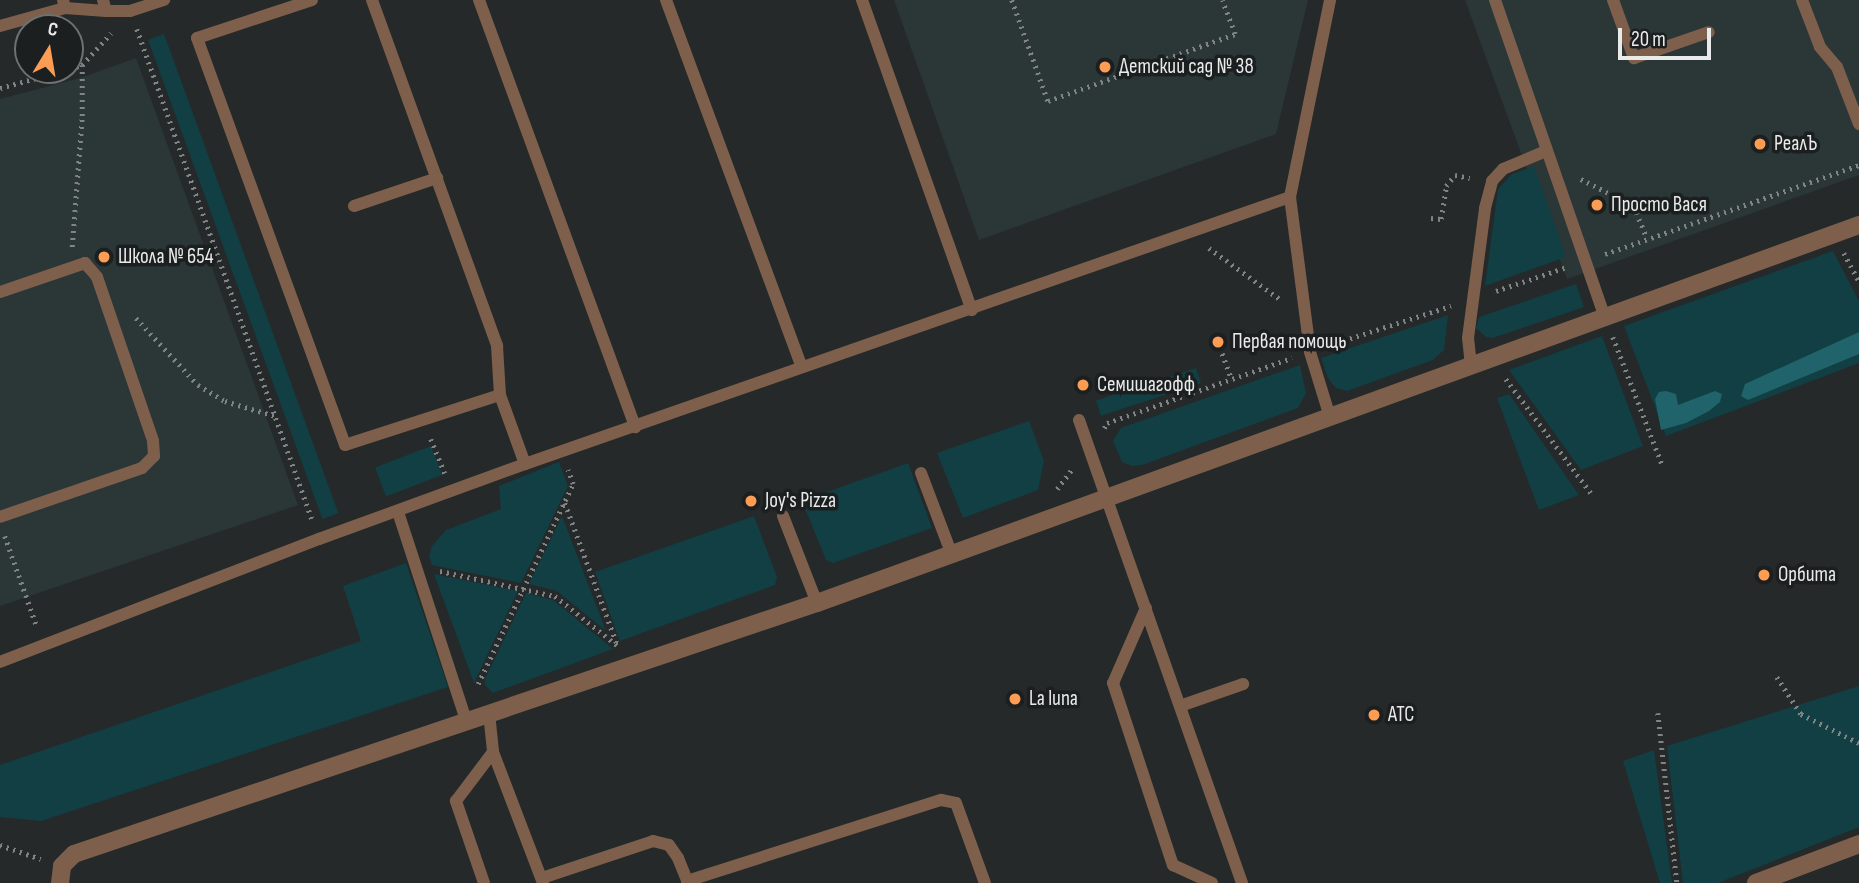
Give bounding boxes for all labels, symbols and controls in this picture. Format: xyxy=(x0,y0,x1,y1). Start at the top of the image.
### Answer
north arrow xyxy=(14,14,84,84)
scale bar xyxy=(1621,14,1714,58)
text: С xyxy=(46,18,60,42)
text: 20 m xyxy=(1631,27,1666,52)
place label: Детский сад № 38 xyxy=(1119,54,1254,80)
marker: Детский сад № 38 xyxy=(1097,59,1113,75)
place label: РеалЪ xyxy=(1774,131,1817,157)
marker: РеалЪ xyxy=(1752,136,1768,152)
place label: Просто Вася xyxy=(1611,192,1707,218)
marker: Просто Вася xyxy=(1589,197,1605,213)
place label: Школа № 654 xyxy=(118,244,213,270)
marker: Школа № 654 xyxy=(96,249,112,265)
place label: Первая помощь xyxy=(1232,329,1347,355)
marker: Первая помощь xyxy=(1210,334,1226,350)
place label: Семишагофф xyxy=(1097,372,1195,398)
marker: Семишагофф xyxy=(1075,377,1091,393)
place label: Joy's Pizza xyxy=(765,488,836,514)
marker: Joy's Pizza xyxy=(743,493,759,509)
place label: Орбита xyxy=(1778,562,1836,588)
marker: Орбита xyxy=(1756,567,1772,583)
place label: La luna xyxy=(1029,686,1078,712)
marker: La luna xyxy=(1007,691,1023,707)
place label: АТС xyxy=(1388,702,1414,728)
marker: АТС xyxy=(1366,707,1382,723)

